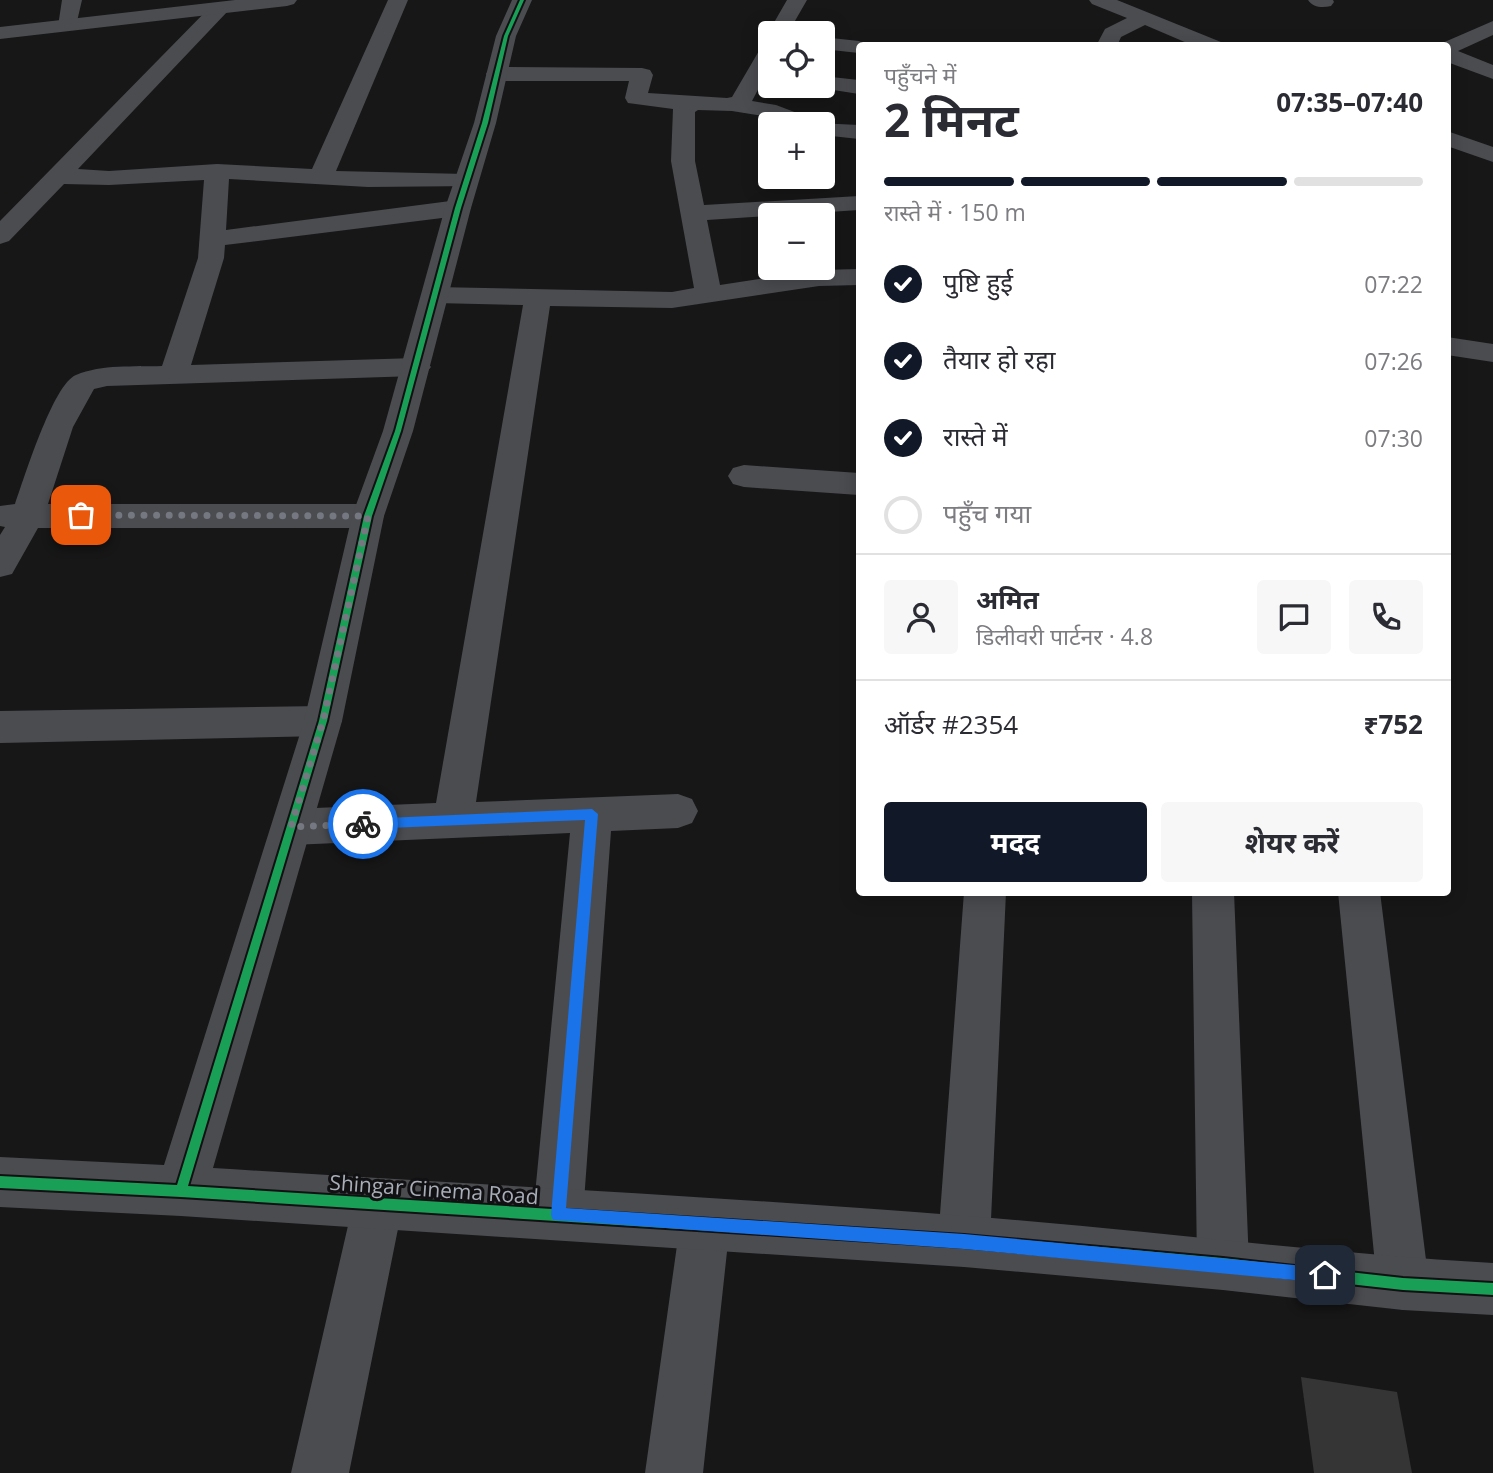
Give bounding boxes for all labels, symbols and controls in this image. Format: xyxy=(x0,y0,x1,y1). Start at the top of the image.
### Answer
map controls xyxy=(758,21,835,280)
button: locate xyxy=(758,21,835,98)
text: पहुँचने में xyxy=(884,59,956,91)
text: 07:35–07:40 xyxy=(1276,84,1423,120)
text: 2 मिनट xyxy=(884,88,1019,150)
button: + xyxy=(758,112,835,189)
text: रास्ते में · 150 m xyxy=(884,196,1026,228)
button: − xyxy=(758,203,835,280)
text: पुष्टि हुई xyxy=(943,264,1013,300)
icon: check xyxy=(884,265,922,303)
text: 07:22 xyxy=(1364,268,1423,300)
text: तैयार हो रहा xyxy=(943,341,1056,377)
icon: check xyxy=(884,342,922,380)
text: 07:26 xyxy=(1364,345,1423,377)
text: रास्ते में xyxy=(943,418,1008,454)
icon: check xyxy=(884,419,922,457)
text: 07:30 xyxy=(1364,422,1423,454)
pin xyxy=(51,485,111,545)
text: पहुँच गया xyxy=(943,495,1031,531)
icon: bag xyxy=(62,496,100,534)
button: person xyxy=(884,580,958,654)
button: chat xyxy=(1257,580,1331,654)
button: phone xyxy=(1349,580,1423,654)
text: अमित xyxy=(976,581,1039,617)
text: डिलीवरी पार्टनर · 4.8 xyxy=(976,620,1153,652)
text: ऑर्डर #2354 xyxy=(884,706,1018,742)
text: ₹752 xyxy=(1364,706,1423,742)
courier xyxy=(328,789,398,859)
button: मदद xyxy=(884,802,1147,882)
button: शेयर करें xyxy=(1161,802,1423,882)
icon: bike xyxy=(344,805,382,843)
street label: Shingar Cinema Road xyxy=(329,1168,540,1210)
pin xyxy=(1295,1245,1355,1305)
icon: home xyxy=(1306,1256,1344,1294)

